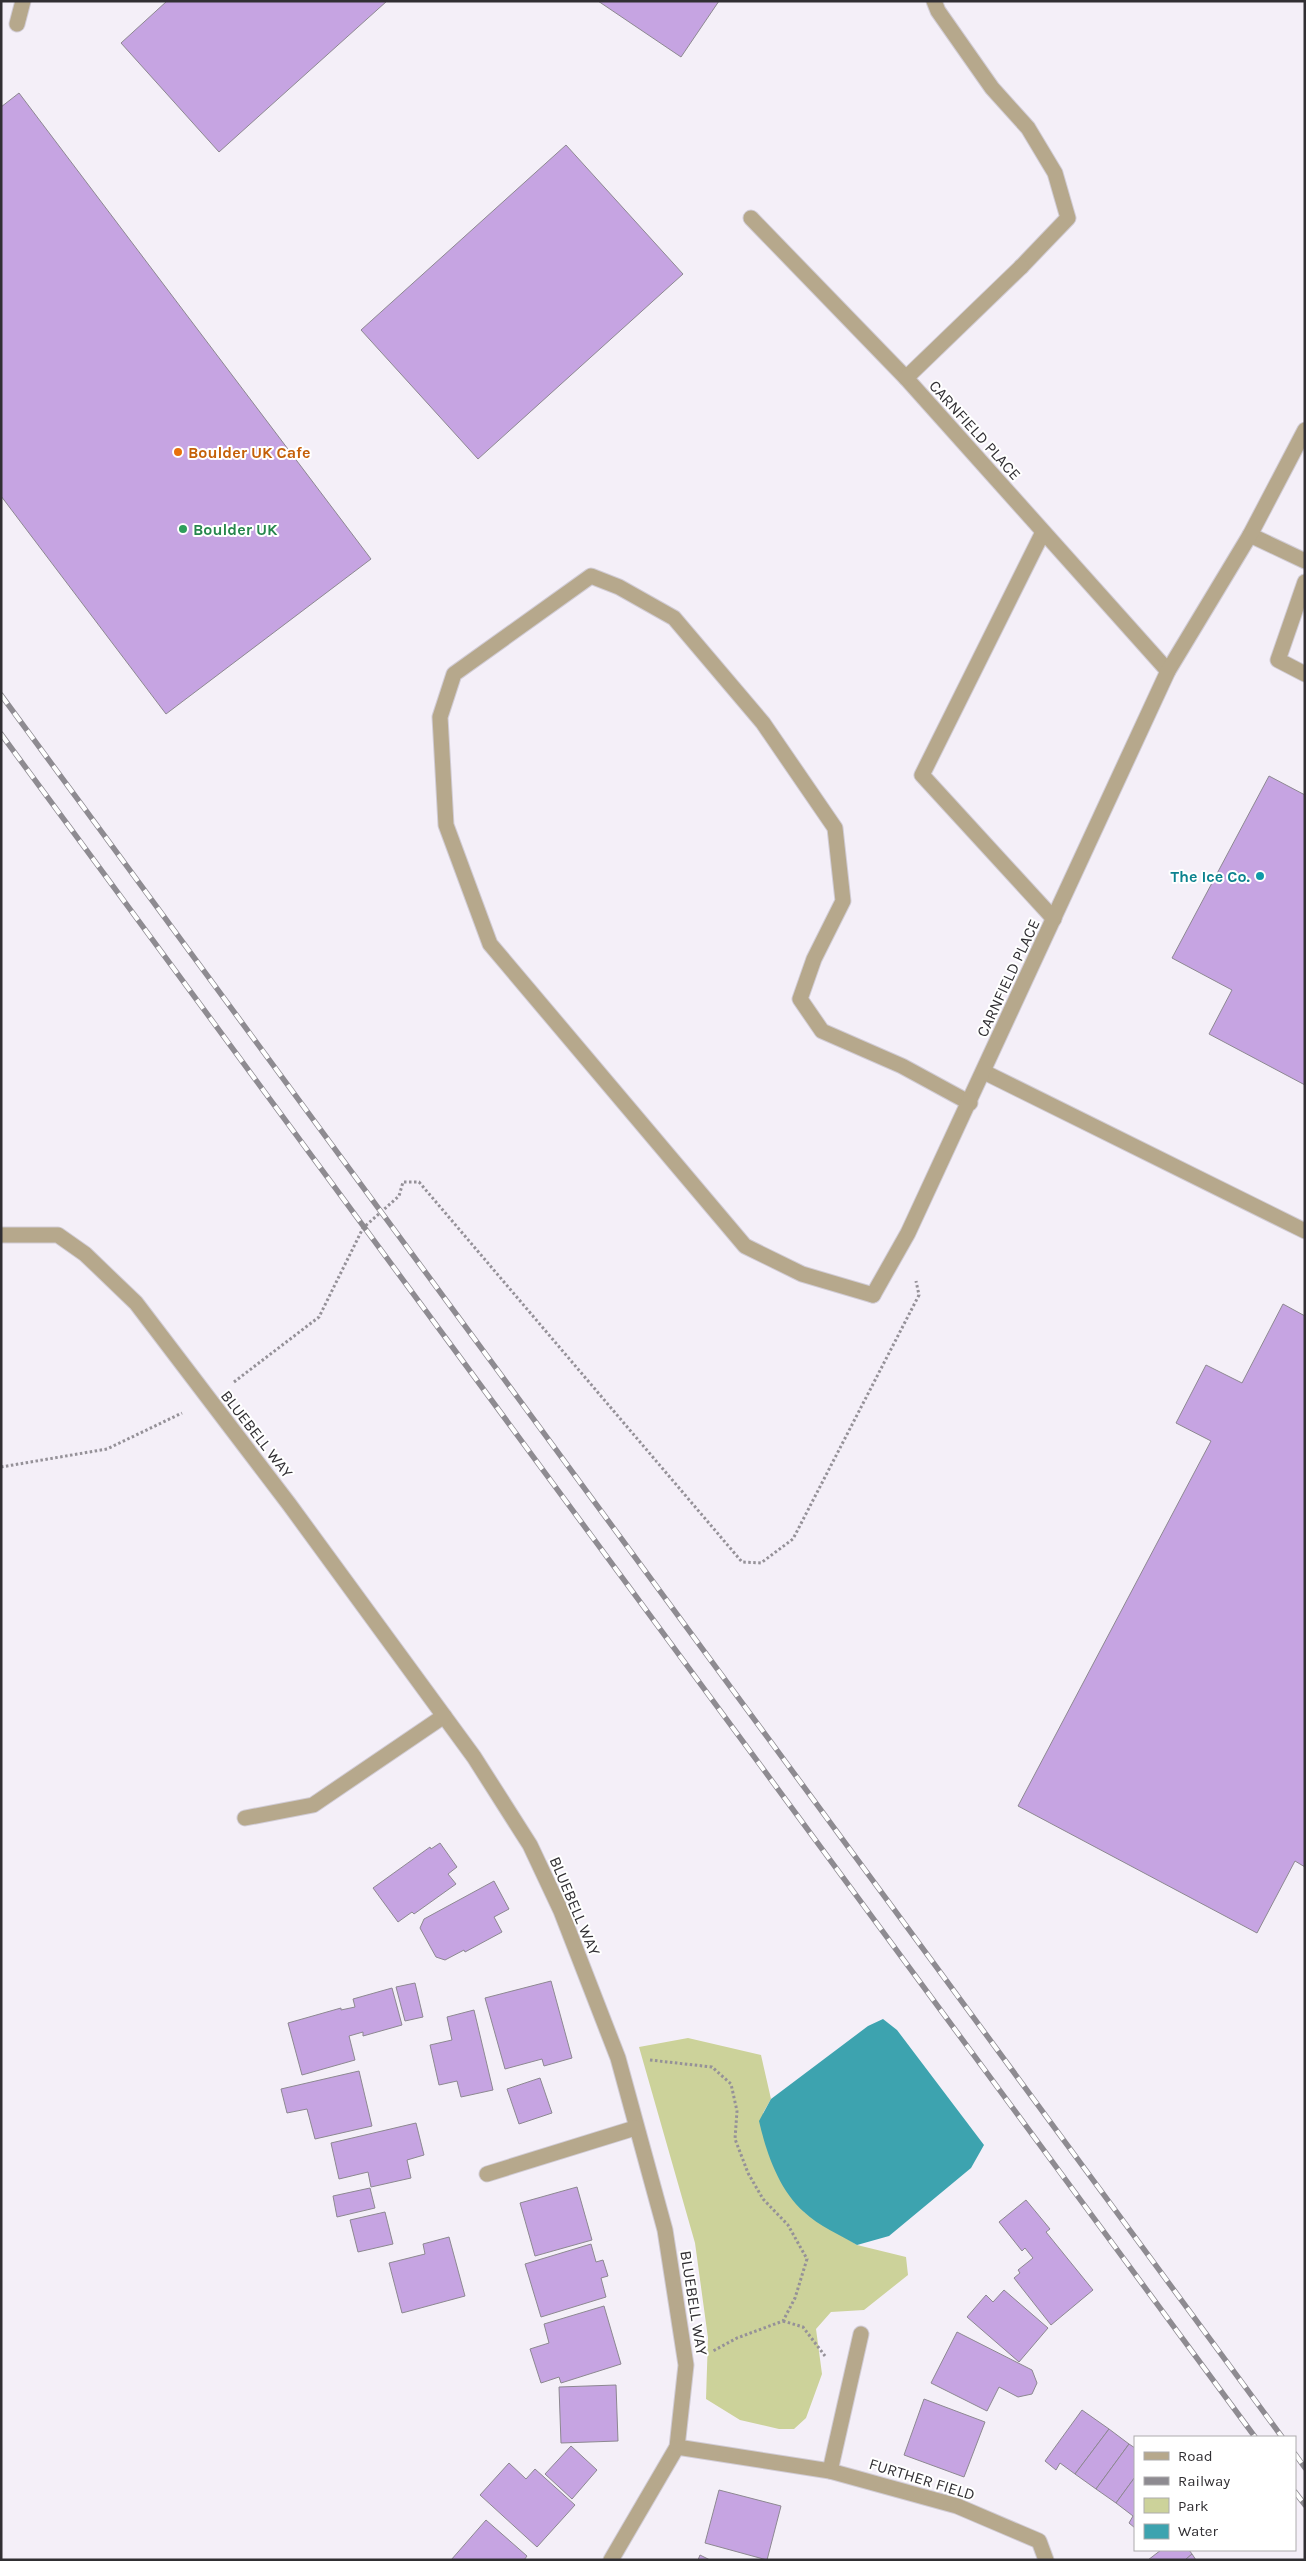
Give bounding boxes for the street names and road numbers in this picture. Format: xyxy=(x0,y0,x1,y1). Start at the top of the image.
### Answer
street label: CARNFIELD PLACE xyxy=(925,376,1025,484)
street label: CARNFIELD PLACE xyxy=(972,916,1044,1040)
street label: BLUEBELL WAY xyxy=(217,1386,297,1482)
street label: BLUEBELL WAY xyxy=(546,1854,605,1959)
street label: BLUEBELL WAY xyxy=(676,2249,712,2357)
street label: FURTHER FIELD xyxy=(867,2454,977,2504)

